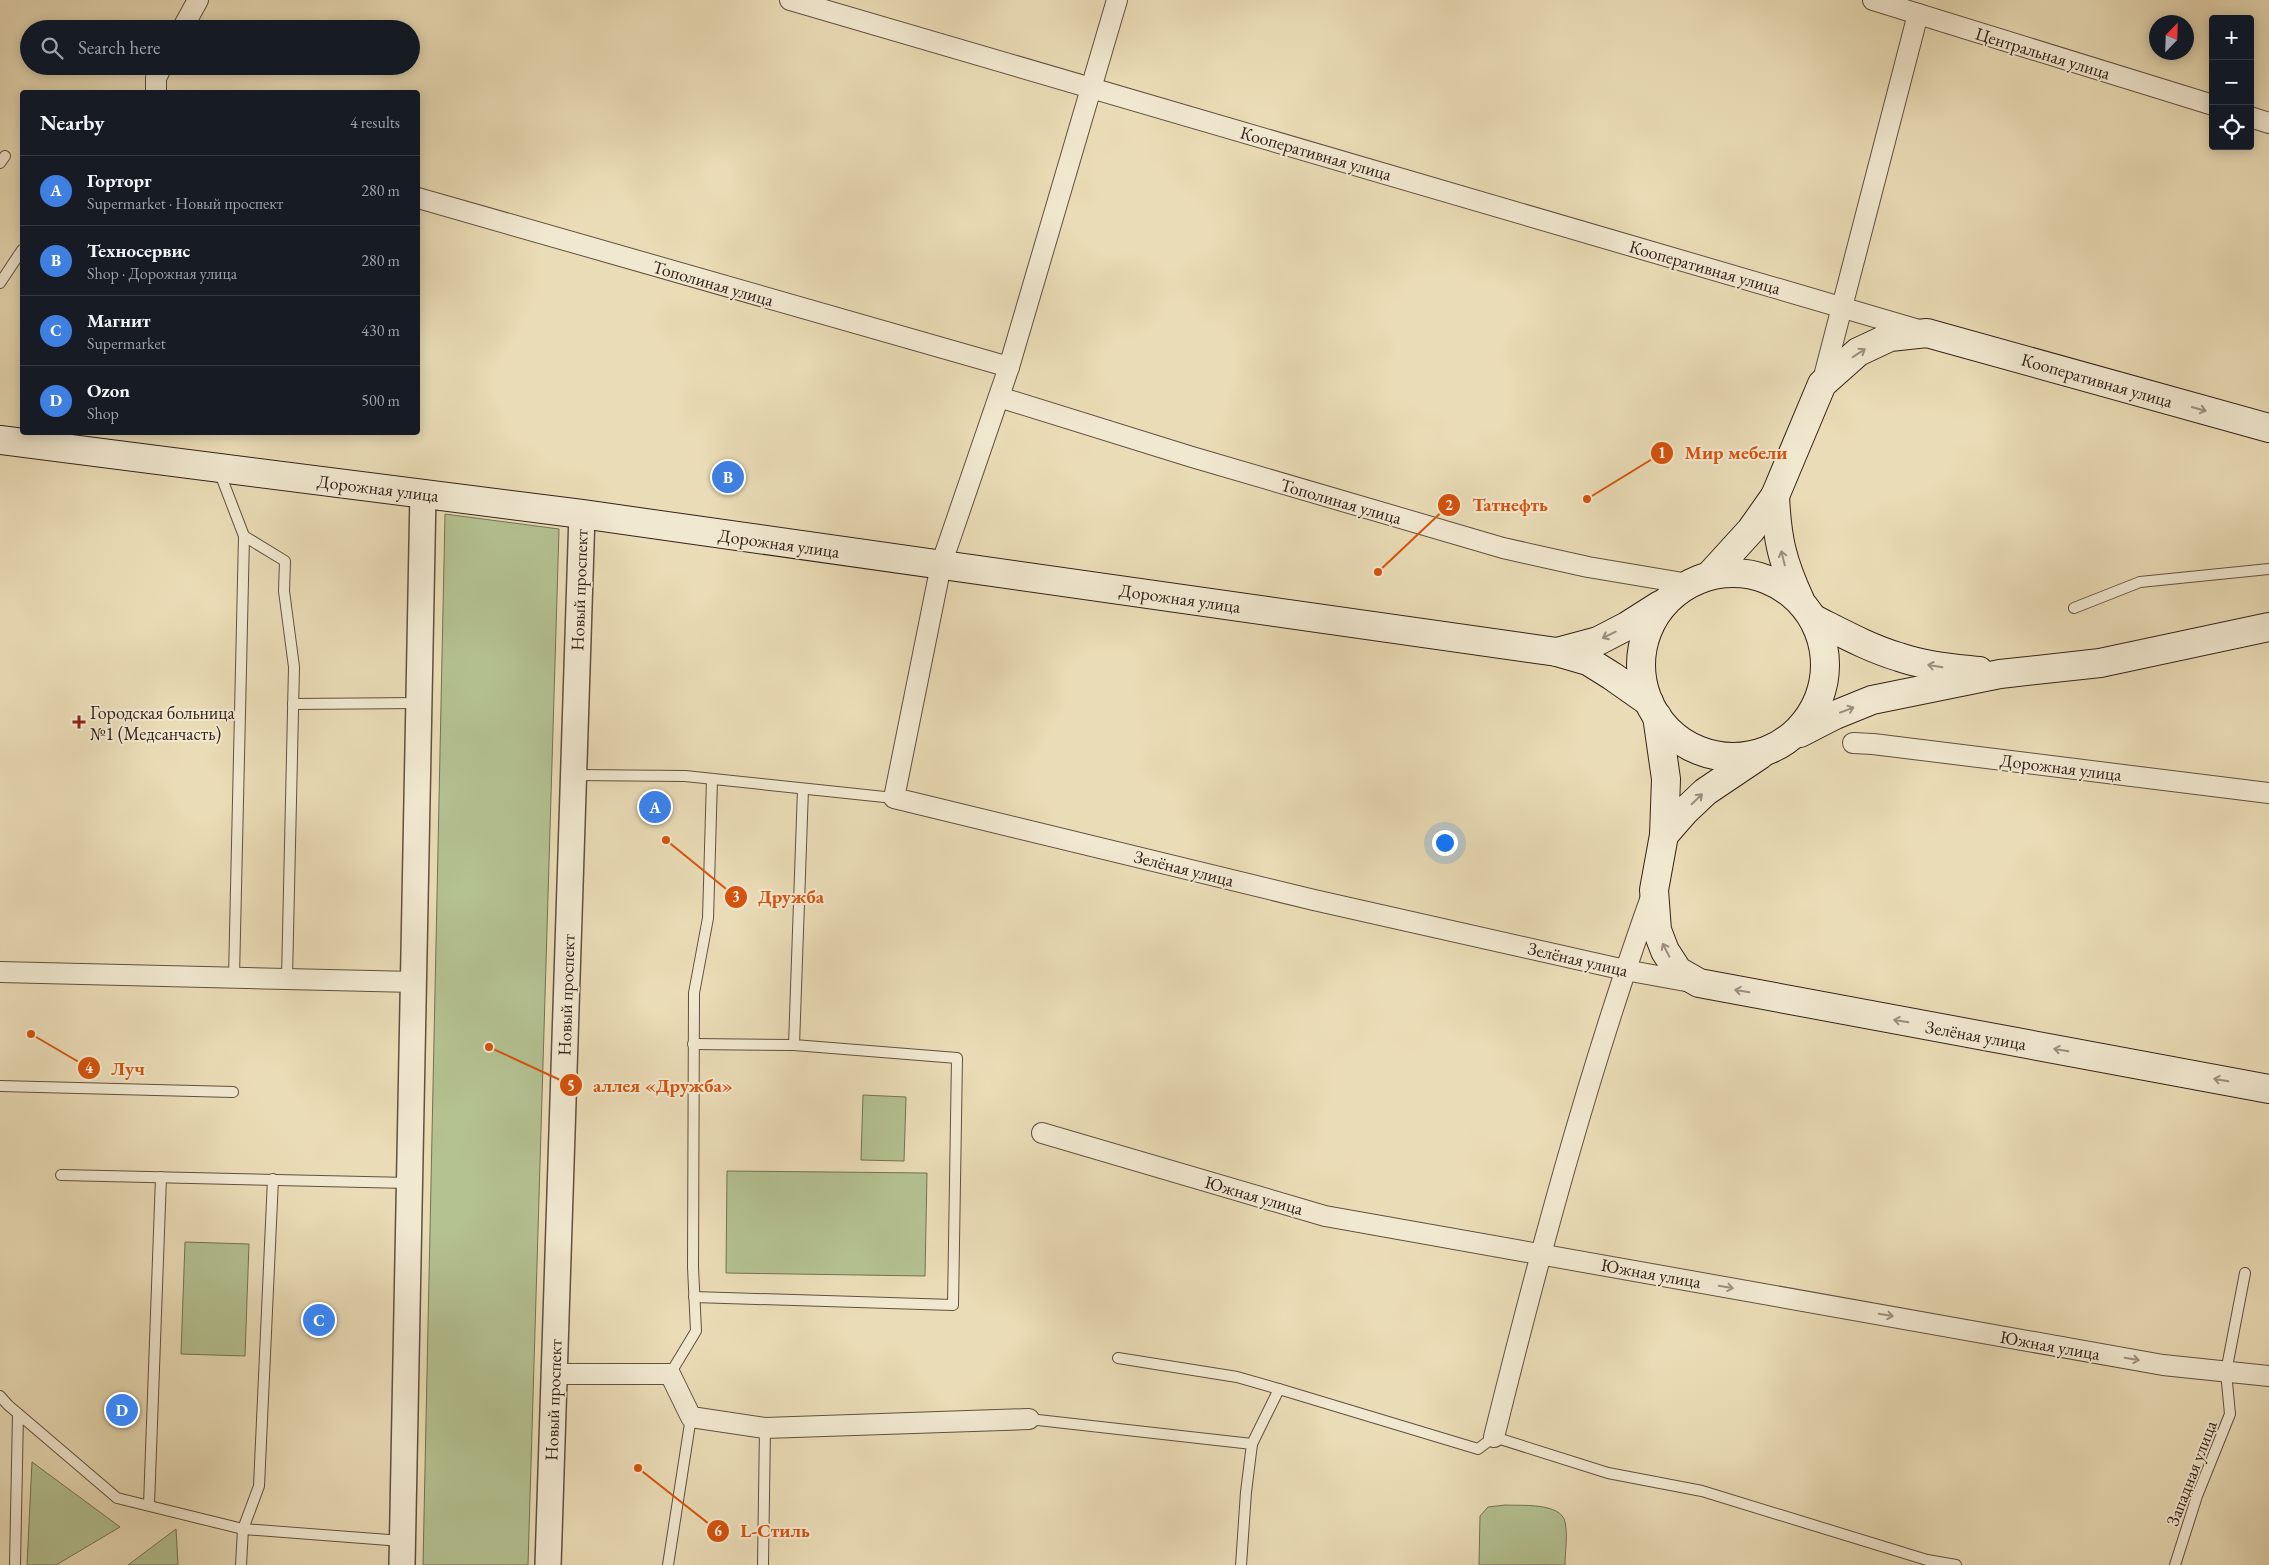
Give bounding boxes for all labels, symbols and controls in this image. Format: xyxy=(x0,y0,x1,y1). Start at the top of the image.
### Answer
north arrow xyxy=(2149,15,2194,60)
map controls xyxy=(2209,15,2254,150)
button: + xyxy=(2209,15,2254,60)
search box xyxy=(20,20,420,75)
street label: Центральная улица xyxy=(1973,22,2114,85)
icon: search xyxy=(38,34,66,62)
text: Search here xyxy=(78,35,160,60)
button: − xyxy=(2209,60,2254,105)
button: locate xyxy=(2209,105,2254,150)
text: Nearby xyxy=(40,109,104,136)
text: 4 results xyxy=(350,112,400,133)
street label: Кооперативная улица xyxy=(1238,120,1395,186)
text: Горторг xyxy=(87,168,152,193)
text: A xyxy=(50,180,62,201)
text: 280 m xyxy=(361,180,400,201)
text: Supermarket · Новый проспект xyxy=(87,193,283,214)
street label: Кооперативная улица xyxy=(1627,234,1784,300)
text: Техносервис xyxy=(87,238,190,263)
text: B xyxy=(51,250,61,271)
text: 280 m xyxy=(361,250,400,271)
street label: Тополиная улица xyxy=(650,255,777,312)
text: Shop · Дорожная улица xyxy=(87,263,237,284)
text: Магнит xyxy=(87,308,151,333)
text: C xyxy=(50,320,62,341)
text: 430 m xyxy=(361,320,400,341)
text: Supermarket xyxy=(87,333,166,354)
street label: Кооперативная улица xyxy=(2019,347,2176,413)
one-way arrow xyxy=(1852,348,1866,358)
text: Ozon xyxy=(87,378,130,403)
text: D xyxy=(50,390,62,411)
text: 500 m xyxy=(361,390,400,411)
text: Shop xyxy=(87,403,119,424)
one-way arrow xyxy=(2191,404,2207,414)
callout: Мир мебели xyxy=(1649,436,1797,470)
text: Мир мебели xyxy=(1685,440,1787,465)
text: 1 xyxy=(1658,443,1666,462)
pin: B xyxy=(712,458,744,496)
street label: Дорожная улица xyxy=(316,469,441,507)
street label: Тополиная улица xyxy=(1278,473,1405,530)
callout: Татнефть xyxy=(1437,488,1558,522)
text: Татнефть xyxy=(1472,492,1548,517)
text: 2 xyxy=(1445,495,1453,514)
street label: Дорожная улица xyxy=(717,523,842,563)
street label: Новый проспект xyxy=(565,528,593,651)
one-way arrow xyxy=(1778,550,1787,566)
street label: Дорожная улица xyxy=(1118,578,1243,618)
one-way arrow xyxy=(1602,631,1617,641)
one-way arrow xyxy=(1927,660,1943,670)
place label: Городская больница №1 (Медсанчасть) xyxy=(90,701,236,745)
one-way arrow xyxy=(1839,705,1854,714)
marker: Городская больница №1 (Медсанчасть) xyxy=(72,715,86,729)
street label: Дорожная улица xyxy=(1999,748,2124,786)
pin: A xyxy=(639,788,671,826)
one-way arrow xyxy=(1691,793,1703,805)
your location xyxy=(1432,830,1458,856)
street label: Зелёная улица xyxy=(1132,844,1237,892)
callout: Дружба xyxy=(723,880,834,914)
text: Дружба xyxy=(758,884,825,909)
text: 3 xyxy=(732,887,740,906)
street label: Новый проспект xyxy=(552,933,580,1056)
street label: Зелёная улица xyxy=(1526,936,1631,982)
one-way arrow xyxy=(1661,942,1671,957)
one-way arrow xyxy=(1734,986,1750,996)
one-way arrow xyxy=(1894,1015,1910,1025)
street label: Зелёная улица xyxy=(1924,1015,2029,1055)
one-way arrow xyxy=(2054,1045,2070,1055)
callout: Луч xyxy=(76,1051,155,1085)
text: Луч xyxy=(111,1056,145,1081)
text: 4 xyxy=(85,1058,94,1077)
callout: аллея «Дружба» xyxy=(558,1068,743,1102)
text: аллея «Дружба» xyxy=(593,1073,733,1098)
one-way arrow xyxy=(2213,1074,2229,1084)
text: 5 xyxy=(567,1076,575,1095)
street label: Южная улица xyxy=(1202,1170,1307,1220)
street label: Южная улица xyxy=(1599,1253,1704,1293)
one-way arrow xyxy=(1717,1282,1733,1292)
pin: C xyxy=(303,1301,335,1339)
one-way arrow xyxy=(1877,1311,1893,1321)
street label: Южная улица xyxy=(1998,1325,2103,1365)
street label: Новый проспект xyxy=(539,1338,567,1461)
one-way arrow xyxy=(2123,1355,2139,1365)
pin: D xyxy=(106,1391,138,1429)
street label: Западная улица xyxy=(2160,1416,2222,1529)
callout: L-Стиль xyxy=(705,1514,820,1548)
text: L-Стиль xyxy=(740,1518,810,1543)
text: 6 xyxy=(714,1521,722,1540)

